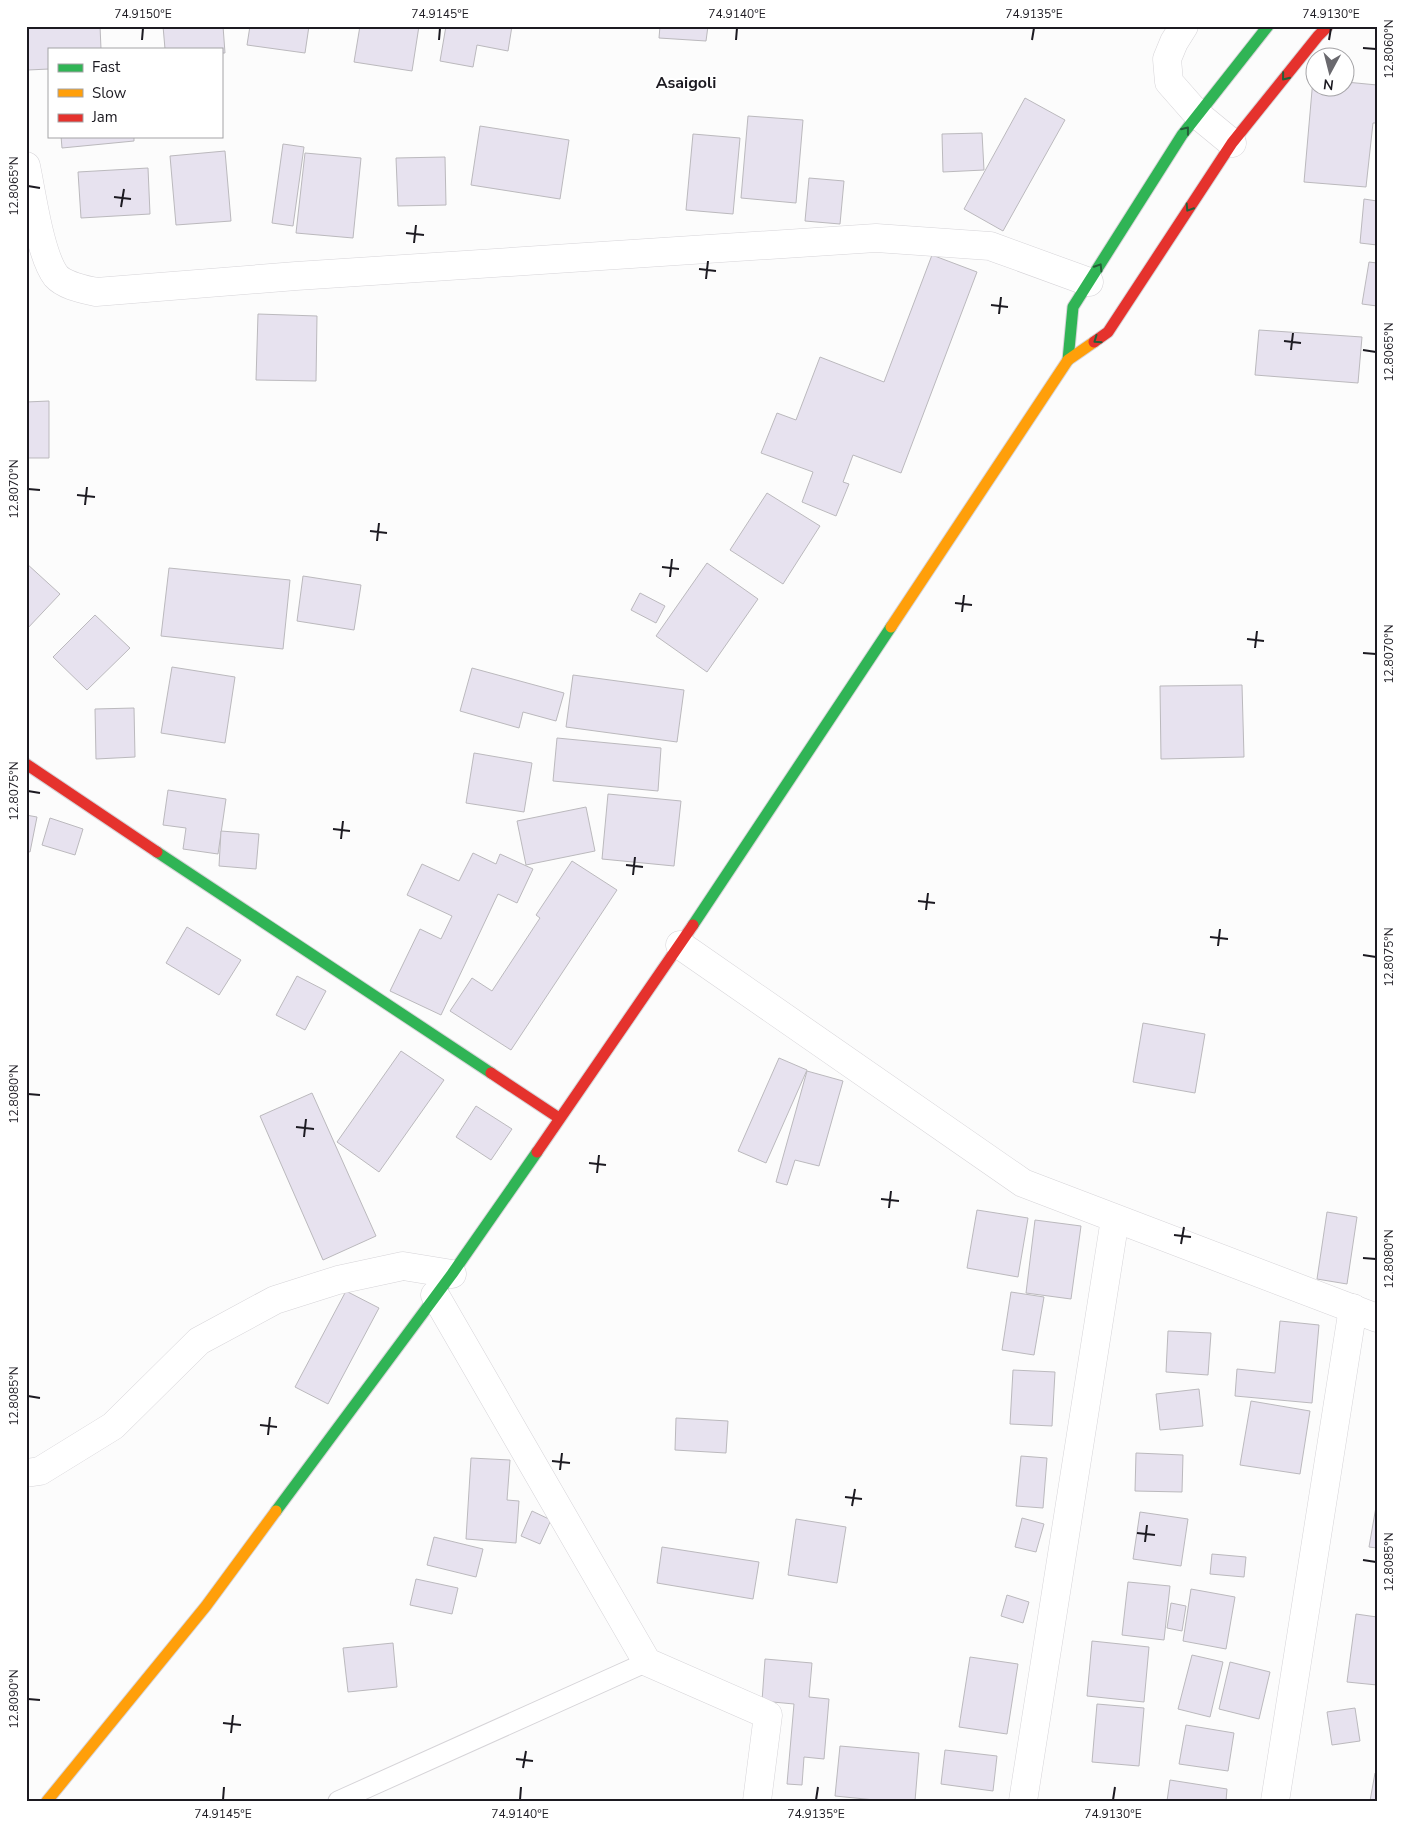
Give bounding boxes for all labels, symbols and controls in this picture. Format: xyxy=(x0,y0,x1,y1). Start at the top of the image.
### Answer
text: 74.9150°E xyxy=(114,6,172,22)
text: 74.9145°E xyxy=(411,6,469,22)
text: 74.9140°E xyxy=(708,6,766,22)
text: 74.9135°E xyxy=(1005,6,1063,22)
text: 74.9130°E xyxy=(1302,6,1360,22)
text: 12.8060°N xyxy=(1381,19,1397,79)
legend xyxy=(48,48,222,138)
north arrow xyxy=(1306,48,1356,98)
text: Fast xyxy=(92,57,121,77)
one-way arrow xyxy=(1283,71,1291,80)
district label: Asaigoli xyxy=(656,72,716,94)
text: N xyxy=(1322,74,1335,94)
text: Slow xyxy=(92,83,127,103)
text: Jam xyxy=(91,107,118,127)
one-way arrow xyxy=(1181,126,1190,135)
text: 12.8065°N xyxy=(6,156,22,216)
one-way arrow xyxy=(1186,202,1195,211)
one-way arrow xyxy=(1093,263,1102,272)
text: 12.8065°N xyxy=(1381,322,1397,382)
one-way arrow xyxy=(1093,334,1102,343)
text: 12.8070°N xyxy=(6,459,22,519)
text: 12.8070°N xyxy=(1381,624,1397,684)
text: 12.8075°N xyxy=(6,761,22,821)
text: 12.8075°N xyxy=(1381,927,1397,987)
text: 12.8080°N xyxy=(6,1064,22,1124)
text: 12.8080°N xyxy=(1381,1229,1397,1289)
text: 12.8085°N xyxy=(6,1366,22,1426)
text: 12.8085°N xyxy=(1381,1532,1397,1592)
text: 12.8090°N xyxy=(6,1669,22,1729)
text: 74.9145°E xyxy=(194,1806,252,1822)
text: 74.9140°E xyxy=(491,1806,549,1822)
text: 74.9135°E xyxy=(787,1806,845,1822)
text: 74.9130°E xyxy=(1084,1806,1142,1822)

